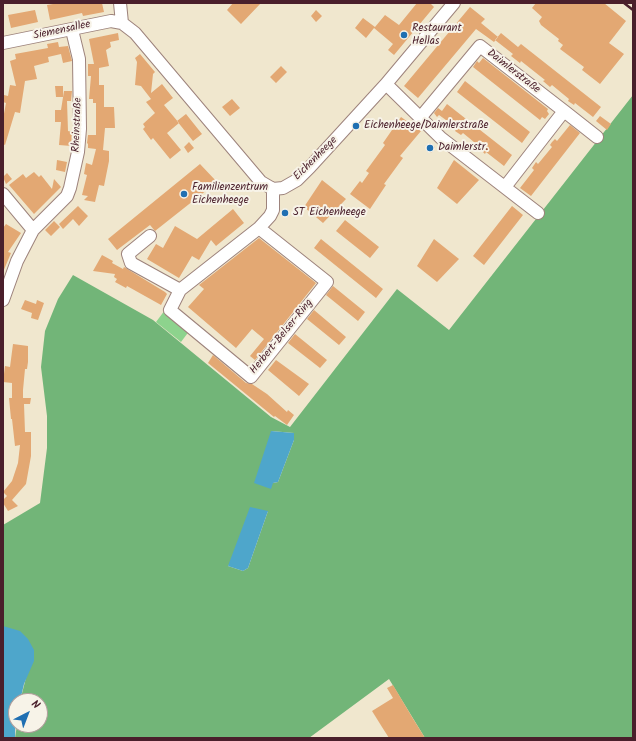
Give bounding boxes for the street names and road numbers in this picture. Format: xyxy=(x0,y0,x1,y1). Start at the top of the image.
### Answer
street label: Siemensallee xyxy=(32,19,92,43)
street label: Daimlerstraße xyxy=(484,47,542,97)
street label: Rheinstraße xyxy=(70,97,86,153)
street label: Eichenheege xyxy=(291,134,341,184)
street label: Herbert-Belser-Ring xyxy=(248,297,316,377)

